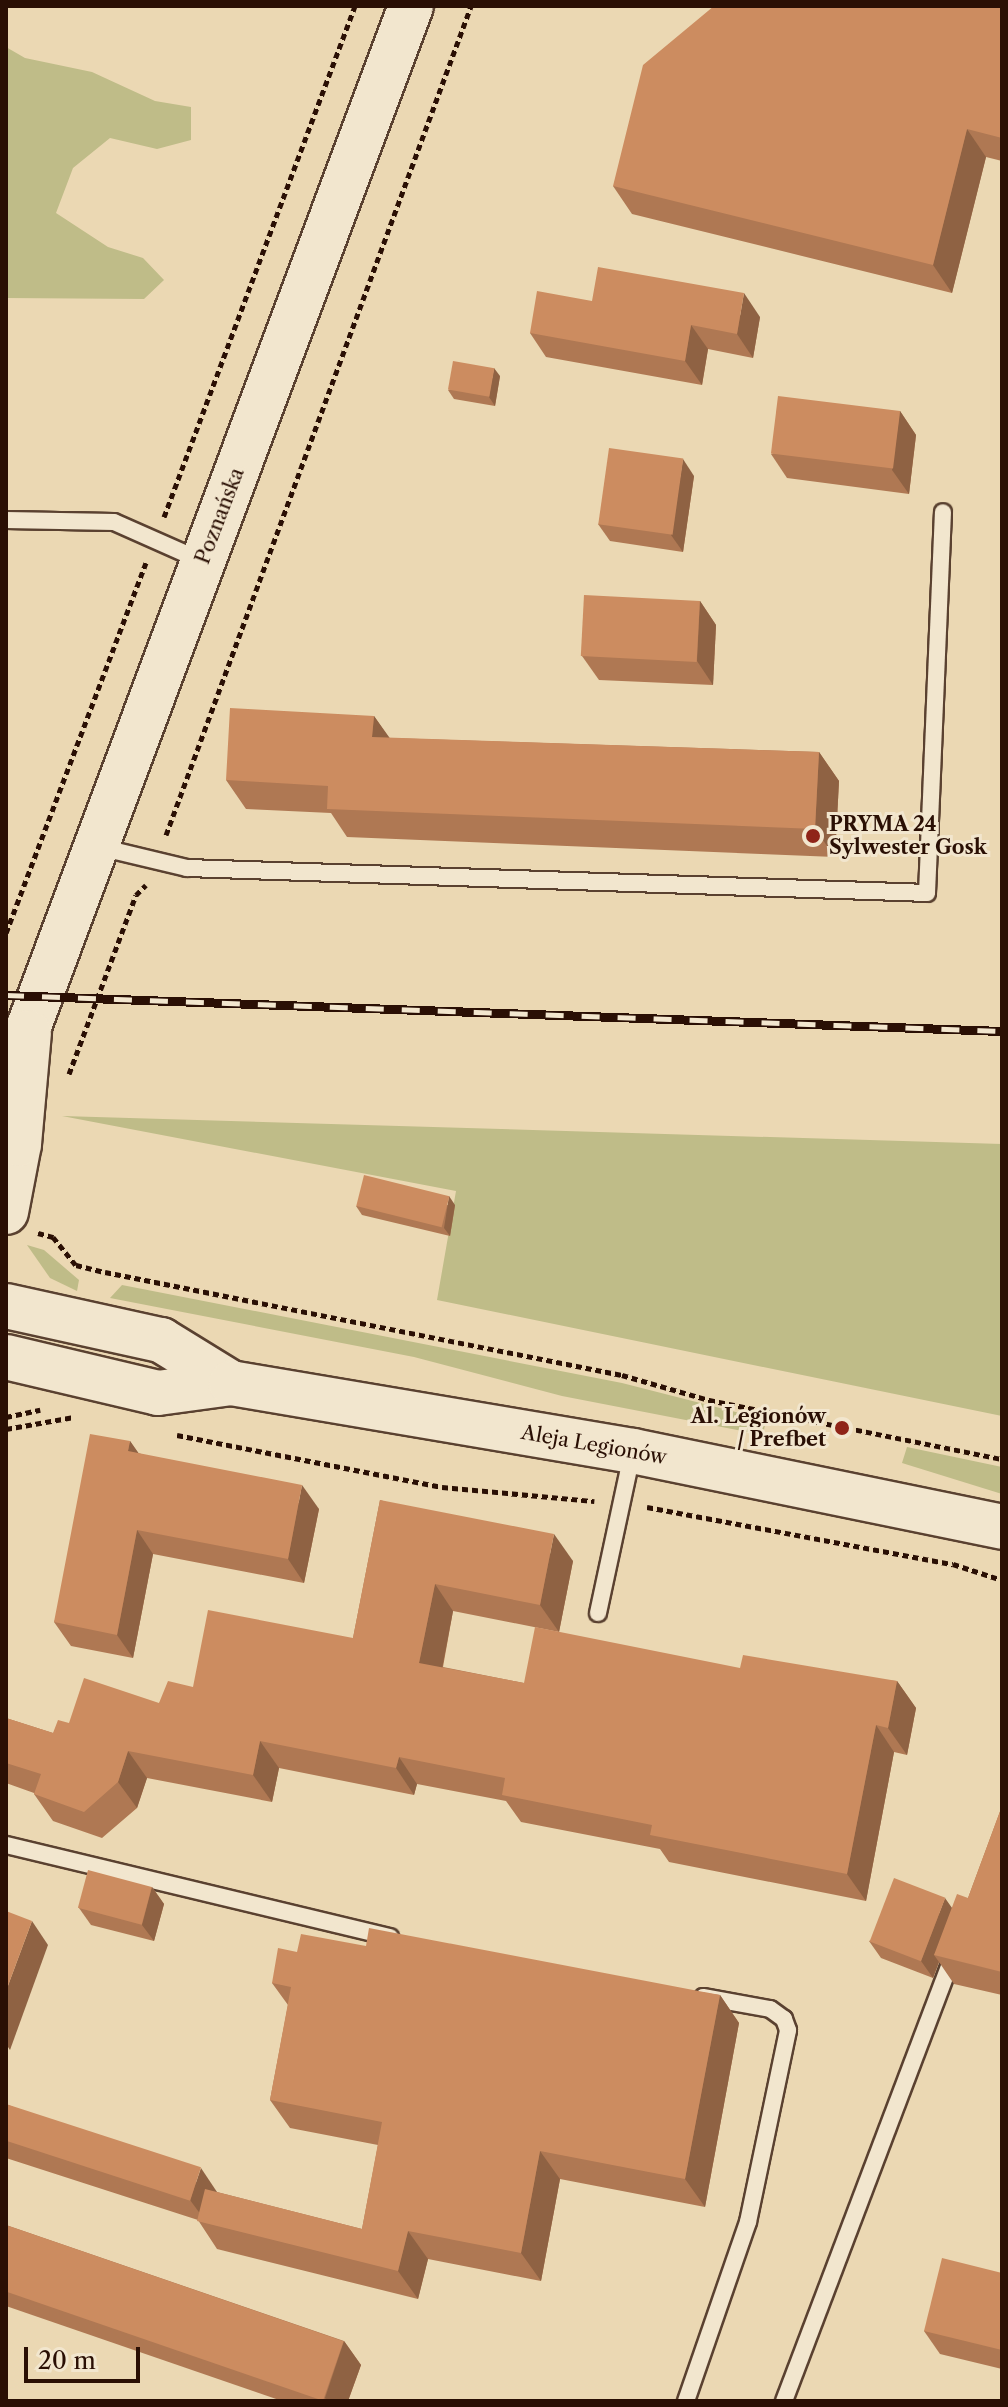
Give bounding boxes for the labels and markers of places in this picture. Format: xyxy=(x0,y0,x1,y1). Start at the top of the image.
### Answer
place label: PRYMA 24 Sylwester Gosk xyxy=(829,812,987,859)
marker: PRYMA 24 Sylwester Gosk xyxy=(804,827,822,845)
place label: Al. Legionów / Prefbet xyxy=(691,1404,826,1451)
marker: Al. Legionów / Prefbet xyxy=(833,1419,851,1437)

